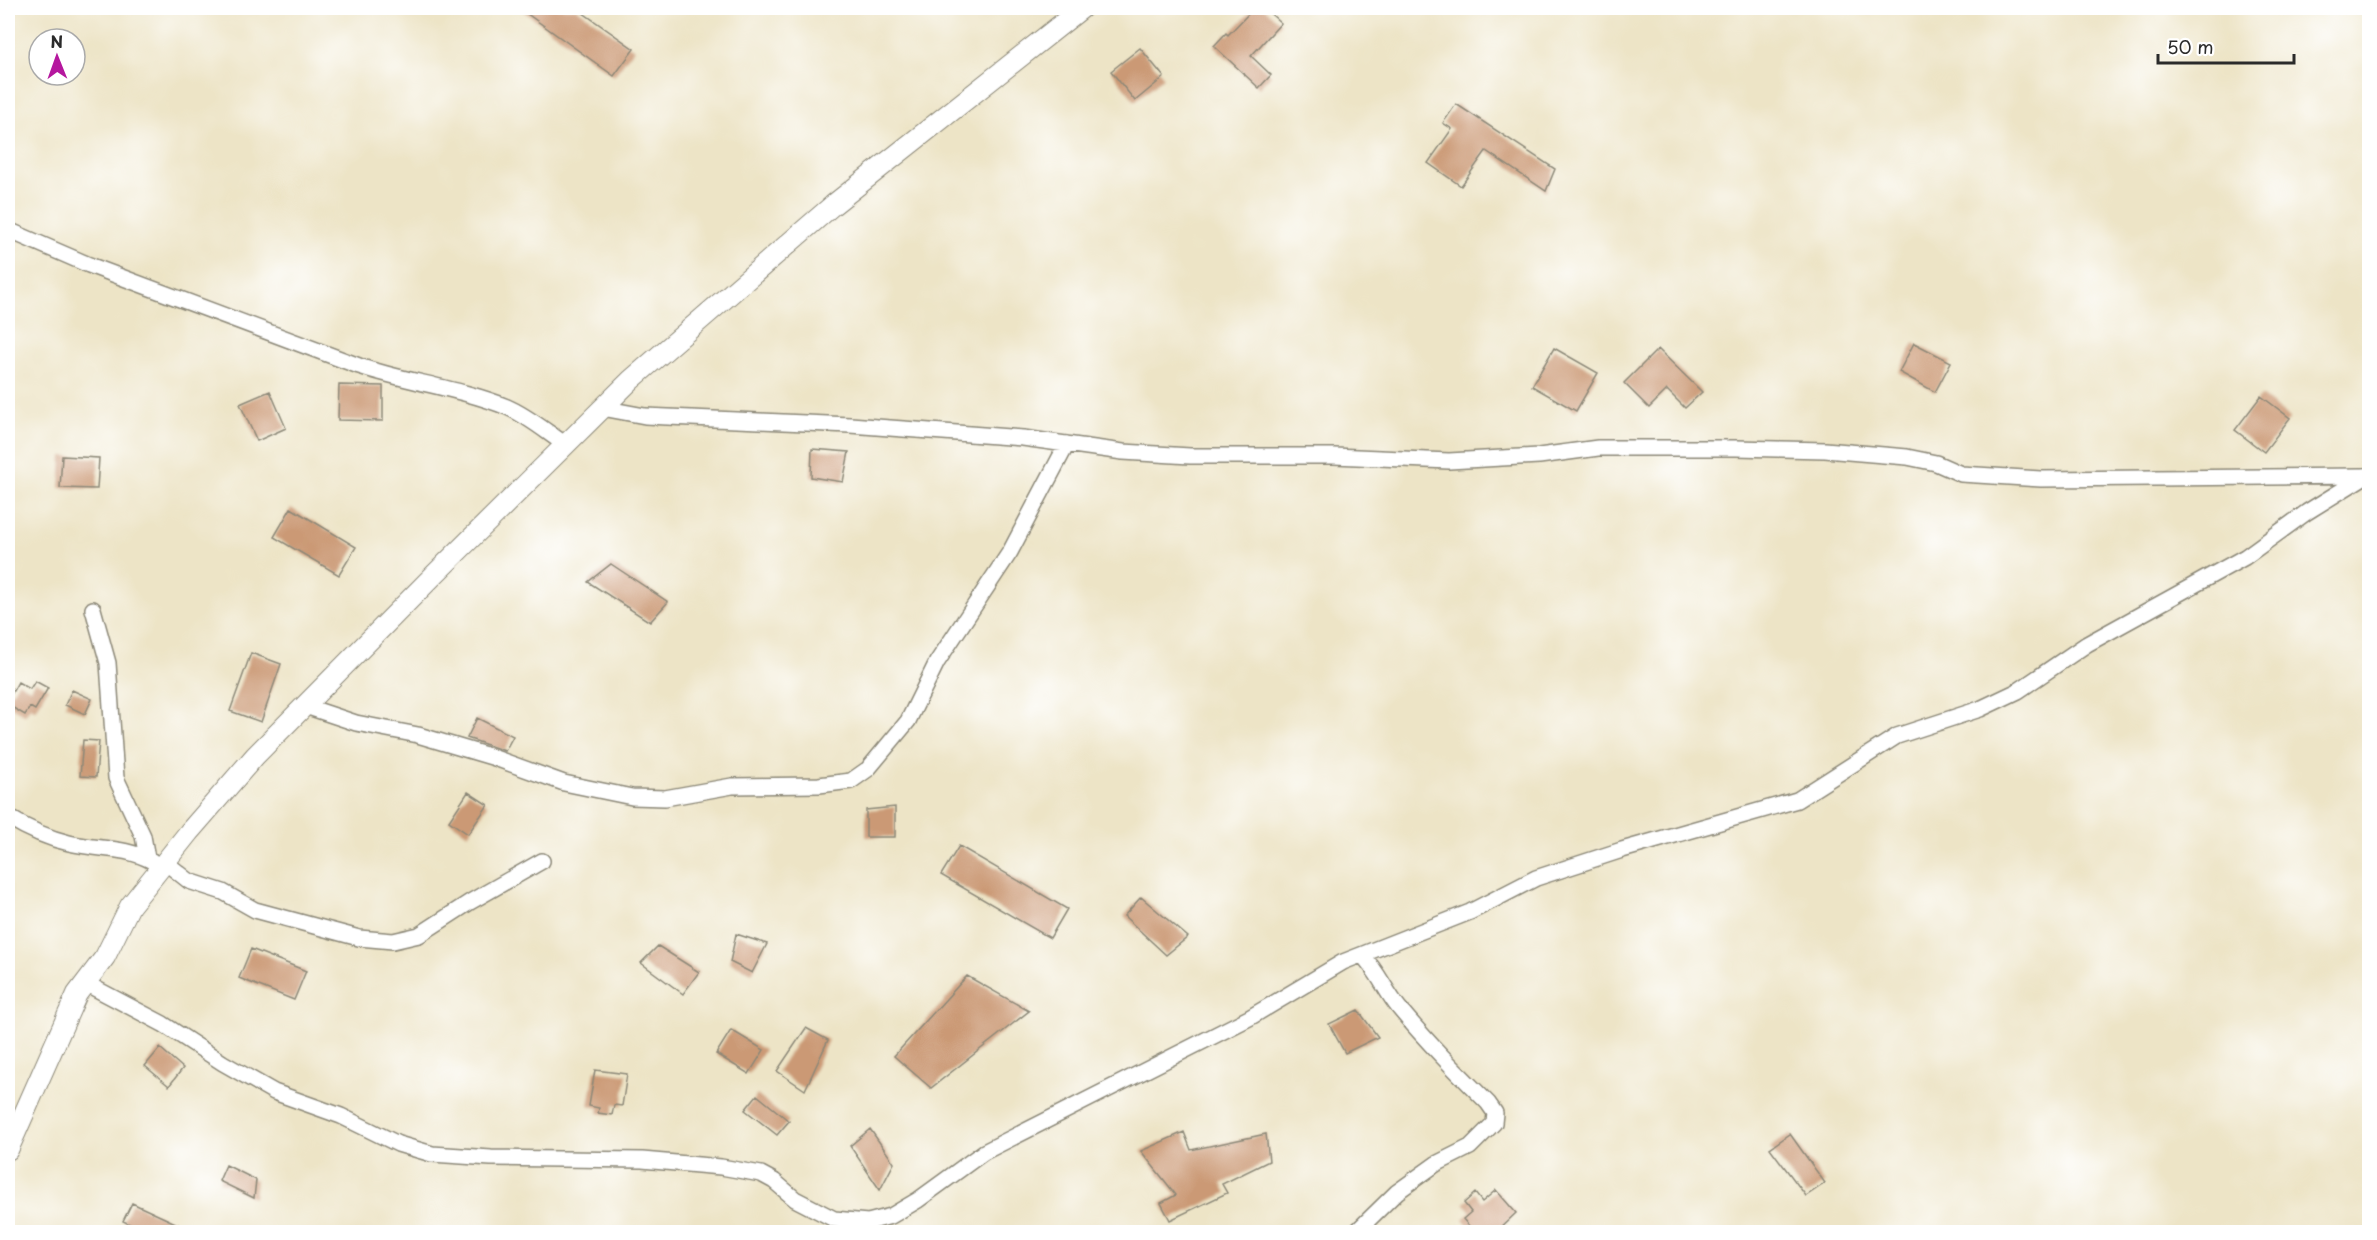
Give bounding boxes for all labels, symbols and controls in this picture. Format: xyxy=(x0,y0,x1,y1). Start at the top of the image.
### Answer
north arrow xyxy=(27,27,87,87)
scale bar xyxy=(2158,27,2294,65)
text: N xyxy=(50,29,63,53)
text: 50 m xyxy=(2167,33,2214,60)

